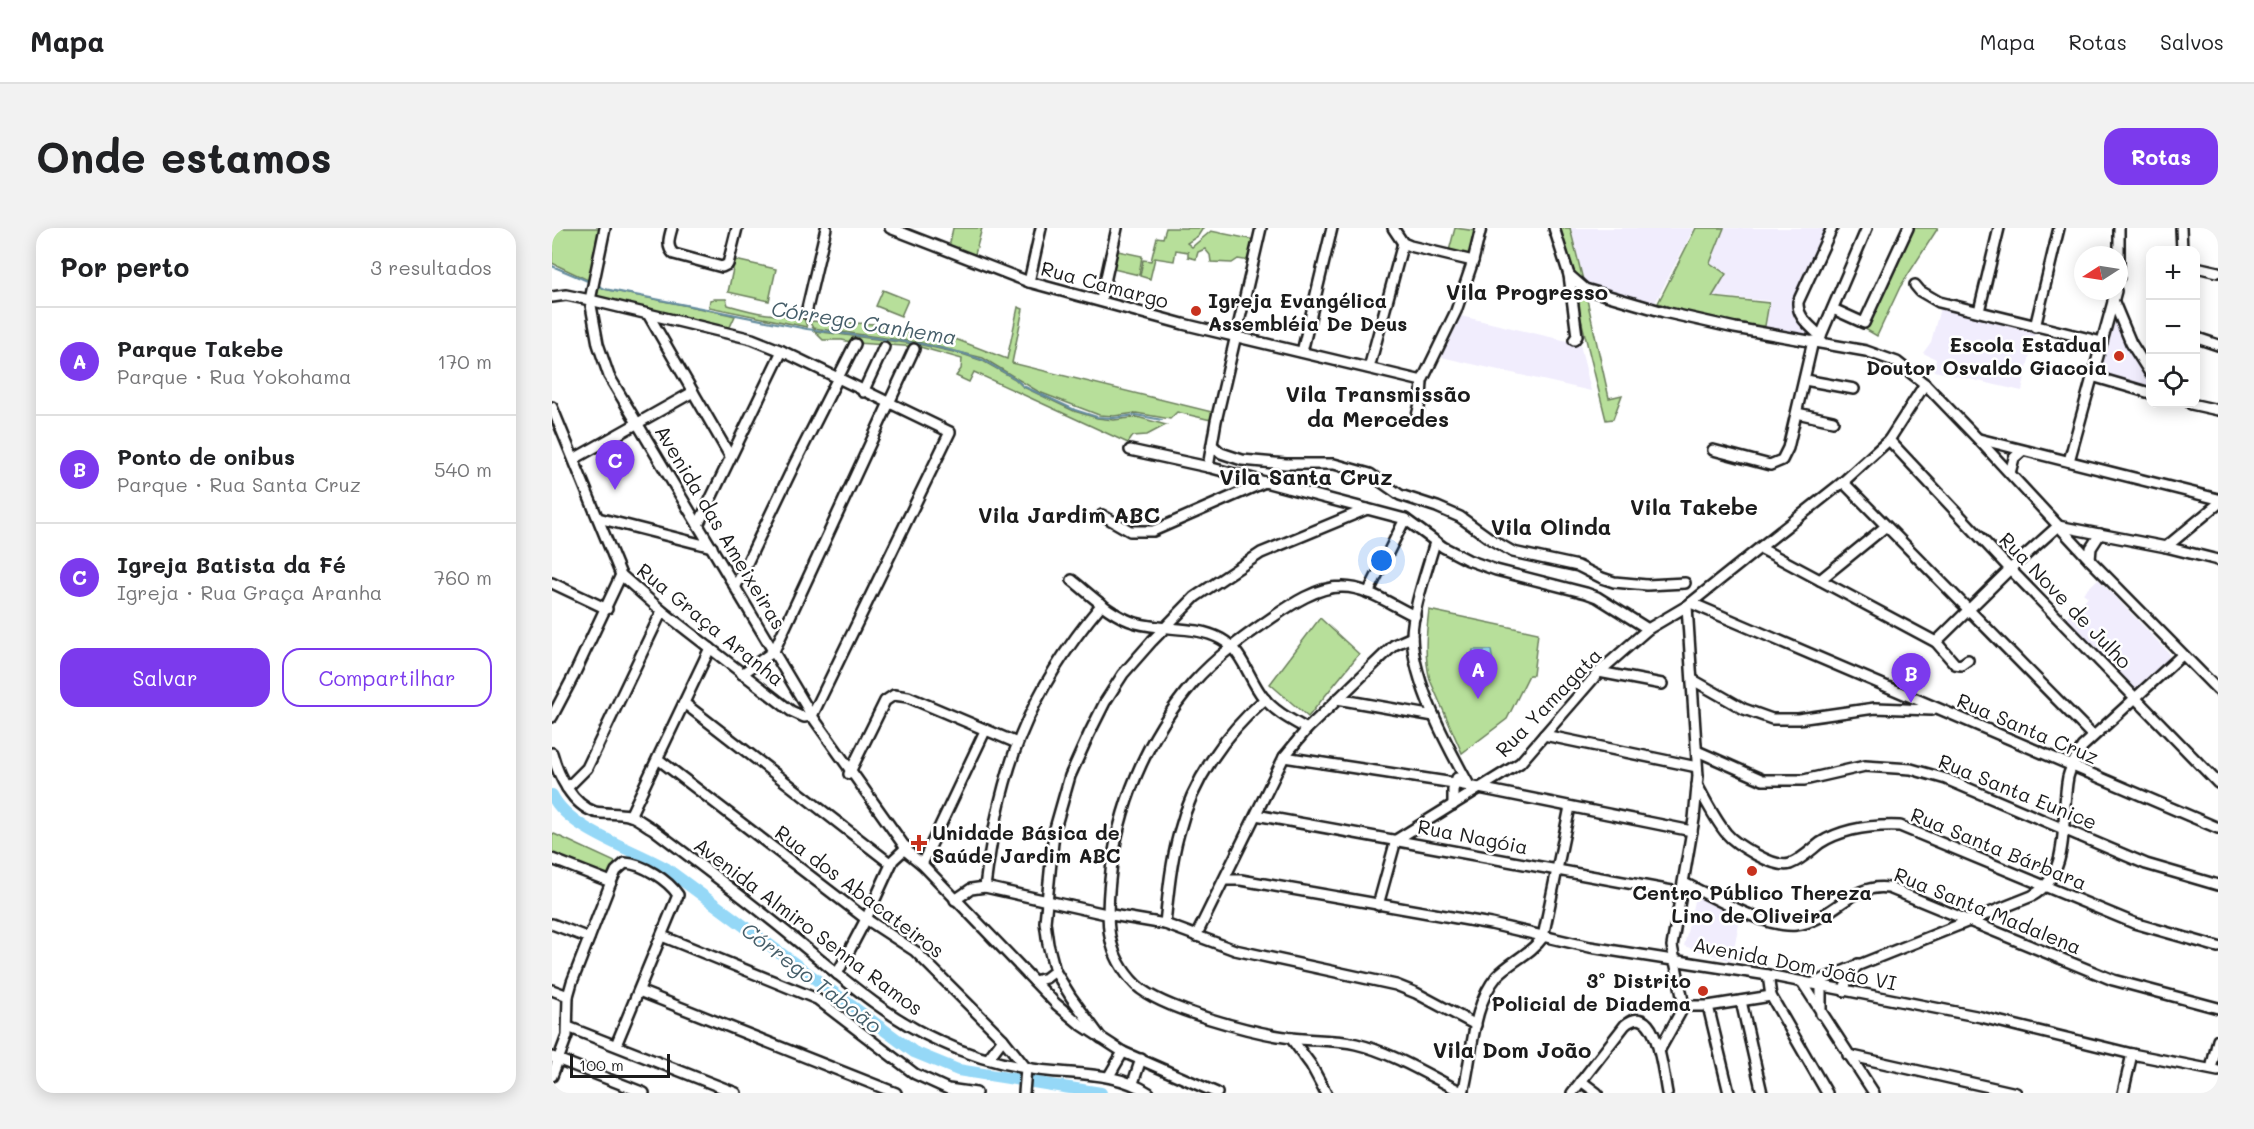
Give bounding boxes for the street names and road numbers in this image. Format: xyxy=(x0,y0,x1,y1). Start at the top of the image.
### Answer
street label: Rua Camargo xyxy=(1038,254,1172,314)
street label: Avenida das Ameixeiras xyxy=(650,420,792,634)
street label: Rua Nove de Julho xyxy=(1994,526,2138,674)
street label: Rua Graça Aranha xyxy=(632,557,790,691)
street label: Rua Yamagata xyxy=(1489,642,1607,762)
street label: Rua Santa Cruz xyxy=(1953,686,2103,770)
street label: Rua Santa Eunice xyxy=(1935,747,2101,835)
street label: Rua Santa Bárbara xyxy=(1907,801,2091,895)
street label: Rua Nagóia xyxy=(1416,813,1530,859)
street label: Rua dos Abacateiros xyxy=(770,819,950,963)
street label: Avenida Almiro Senna Ramos xyxy=(689,831,929,1021)
street label: Rua Santa Madalena xyxy=(1891,861,2085,959)
street label: Avenida Dom João VI xyxy=(1691,931,1899,996)

